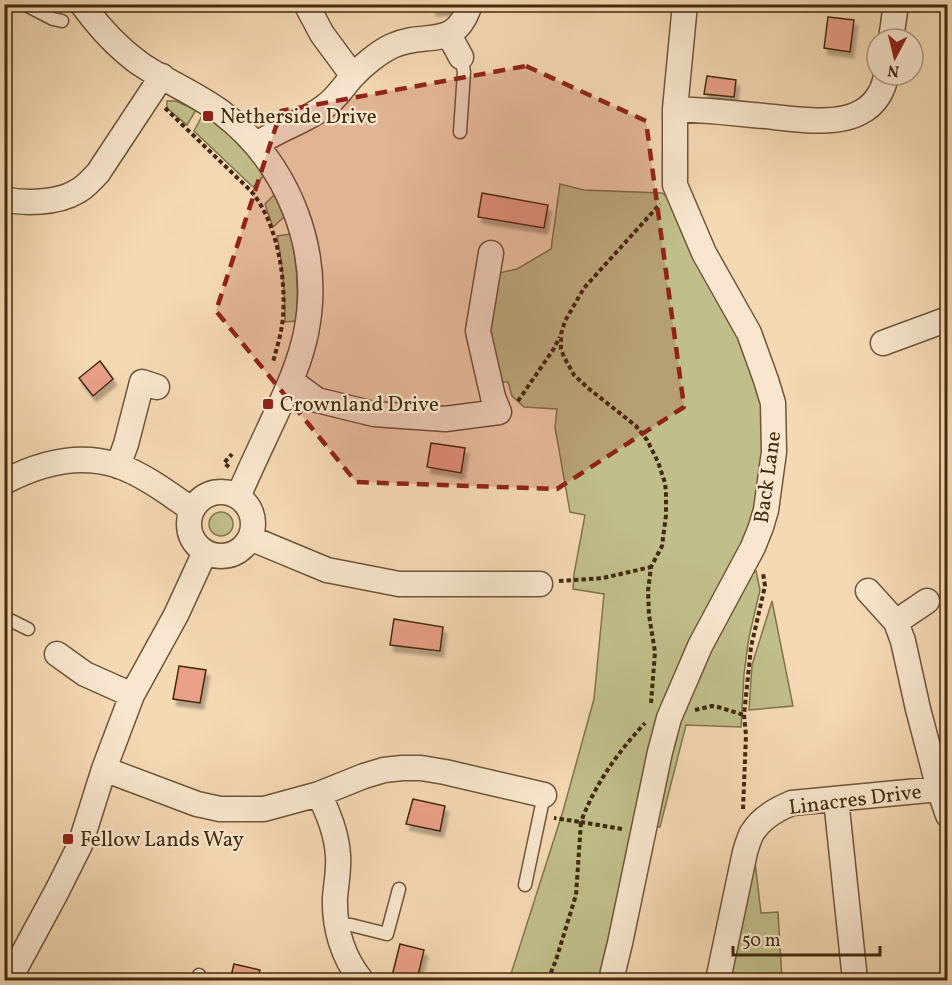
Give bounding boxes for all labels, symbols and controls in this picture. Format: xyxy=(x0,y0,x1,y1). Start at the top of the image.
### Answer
north arrow xyxy=(865,27,925,87)
text: N xyxy=(886,58,901,82)
place label: Netherside Drive xyxy=(220,103,377,132)
marker: Netherside Drive xyxy=(201,109,215,123)
place label: Crownland Drive xyxy=(280,391,439,420)
marker: Crownland Drive xyxy=(261,397,275,411)
street label: Back Lane xyxy=(748,429,789,525)
street label: Linacres Drive xyxy=(787,778,923,823)
place label: Fellow Lands Way xyxy=(80,826,245,855)
marker: Fellow Lands Way xyxy=(61,832,75,846)
scale bar xyxy=(733,919,880,957)
text: 50 m xyxy=(742,929,781,954)

